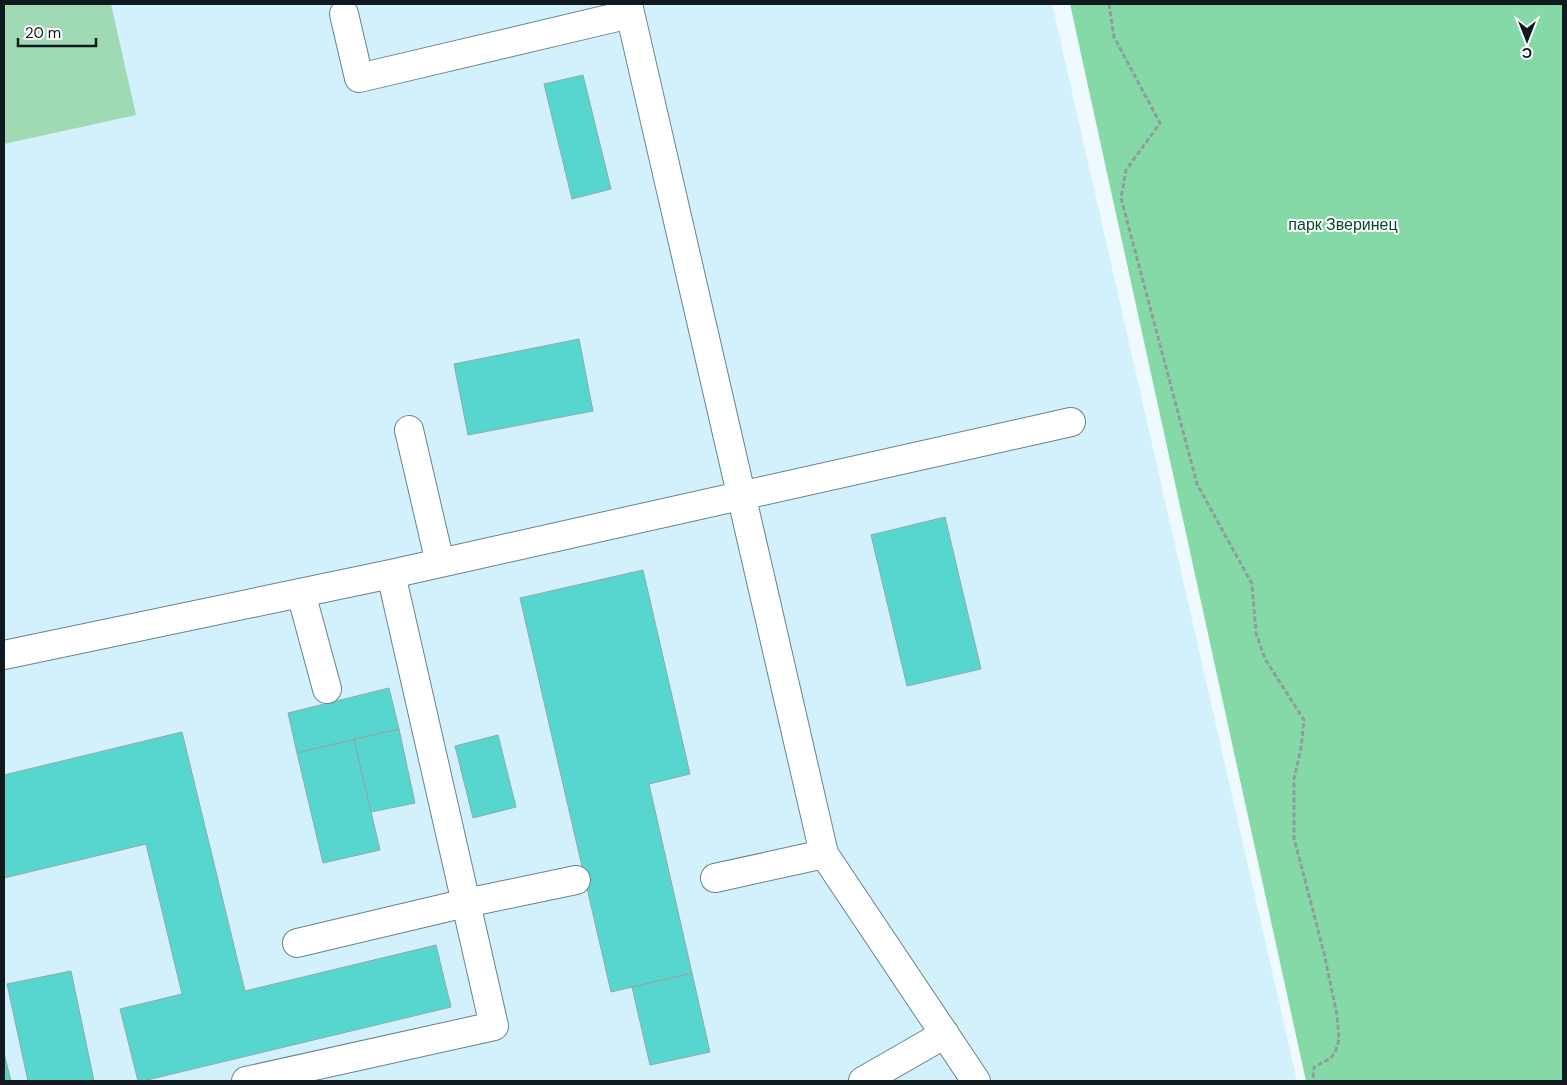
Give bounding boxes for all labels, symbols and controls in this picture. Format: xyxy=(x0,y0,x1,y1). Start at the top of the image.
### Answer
scale bar xyxy=(18,15,95,47)
north arrow xyxy=(1502,15,1552,65)
text: 20 m xyxy=(25,23,61,43)
text: С xyxy=(1522,44,1532,62)
park label: парк Зверинец xyxy=(1288,214,1398,235)

